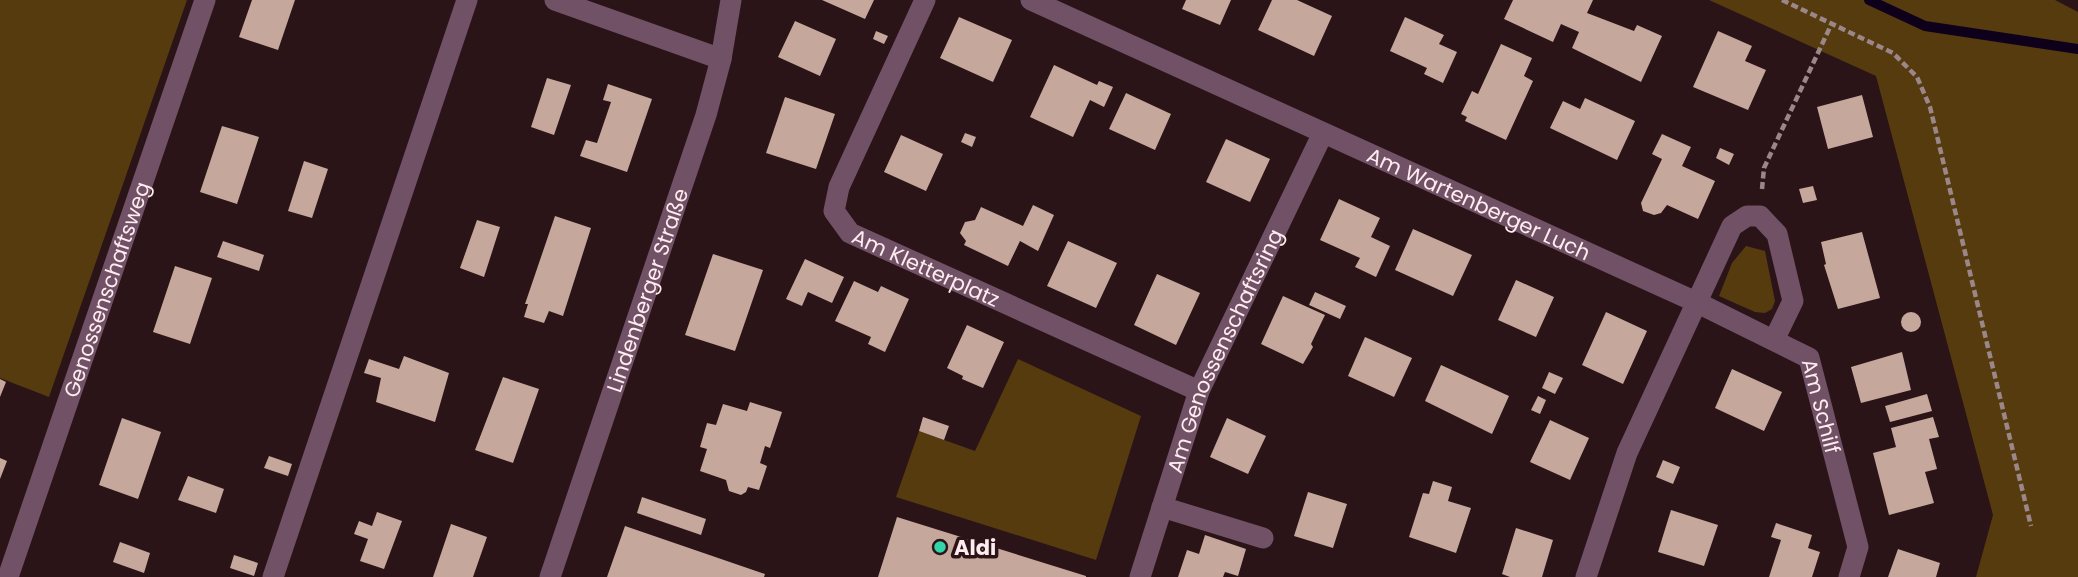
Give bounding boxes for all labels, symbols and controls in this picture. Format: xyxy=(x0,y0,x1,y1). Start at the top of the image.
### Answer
street label: Am Wartenberger Luch xyxy=(1363,140,1595,267)
street label: Genossenschaftsweg xyxy=(56,178,156,401)
street label: Lindenberger Straße xyxy=(599,184,695,396)
street label: Am Kletterplatz xyxy=(848,221,1005,313)
street label: Am Genossenschaftsring xyxy=(1159,224,1289,476)
street label: Am Schilf xyxy=(1795,355,1848,457)
place label: Aldi xyxy=(954,533,996,562)
marker: Aldi xyxy=(932,539,948,555)

